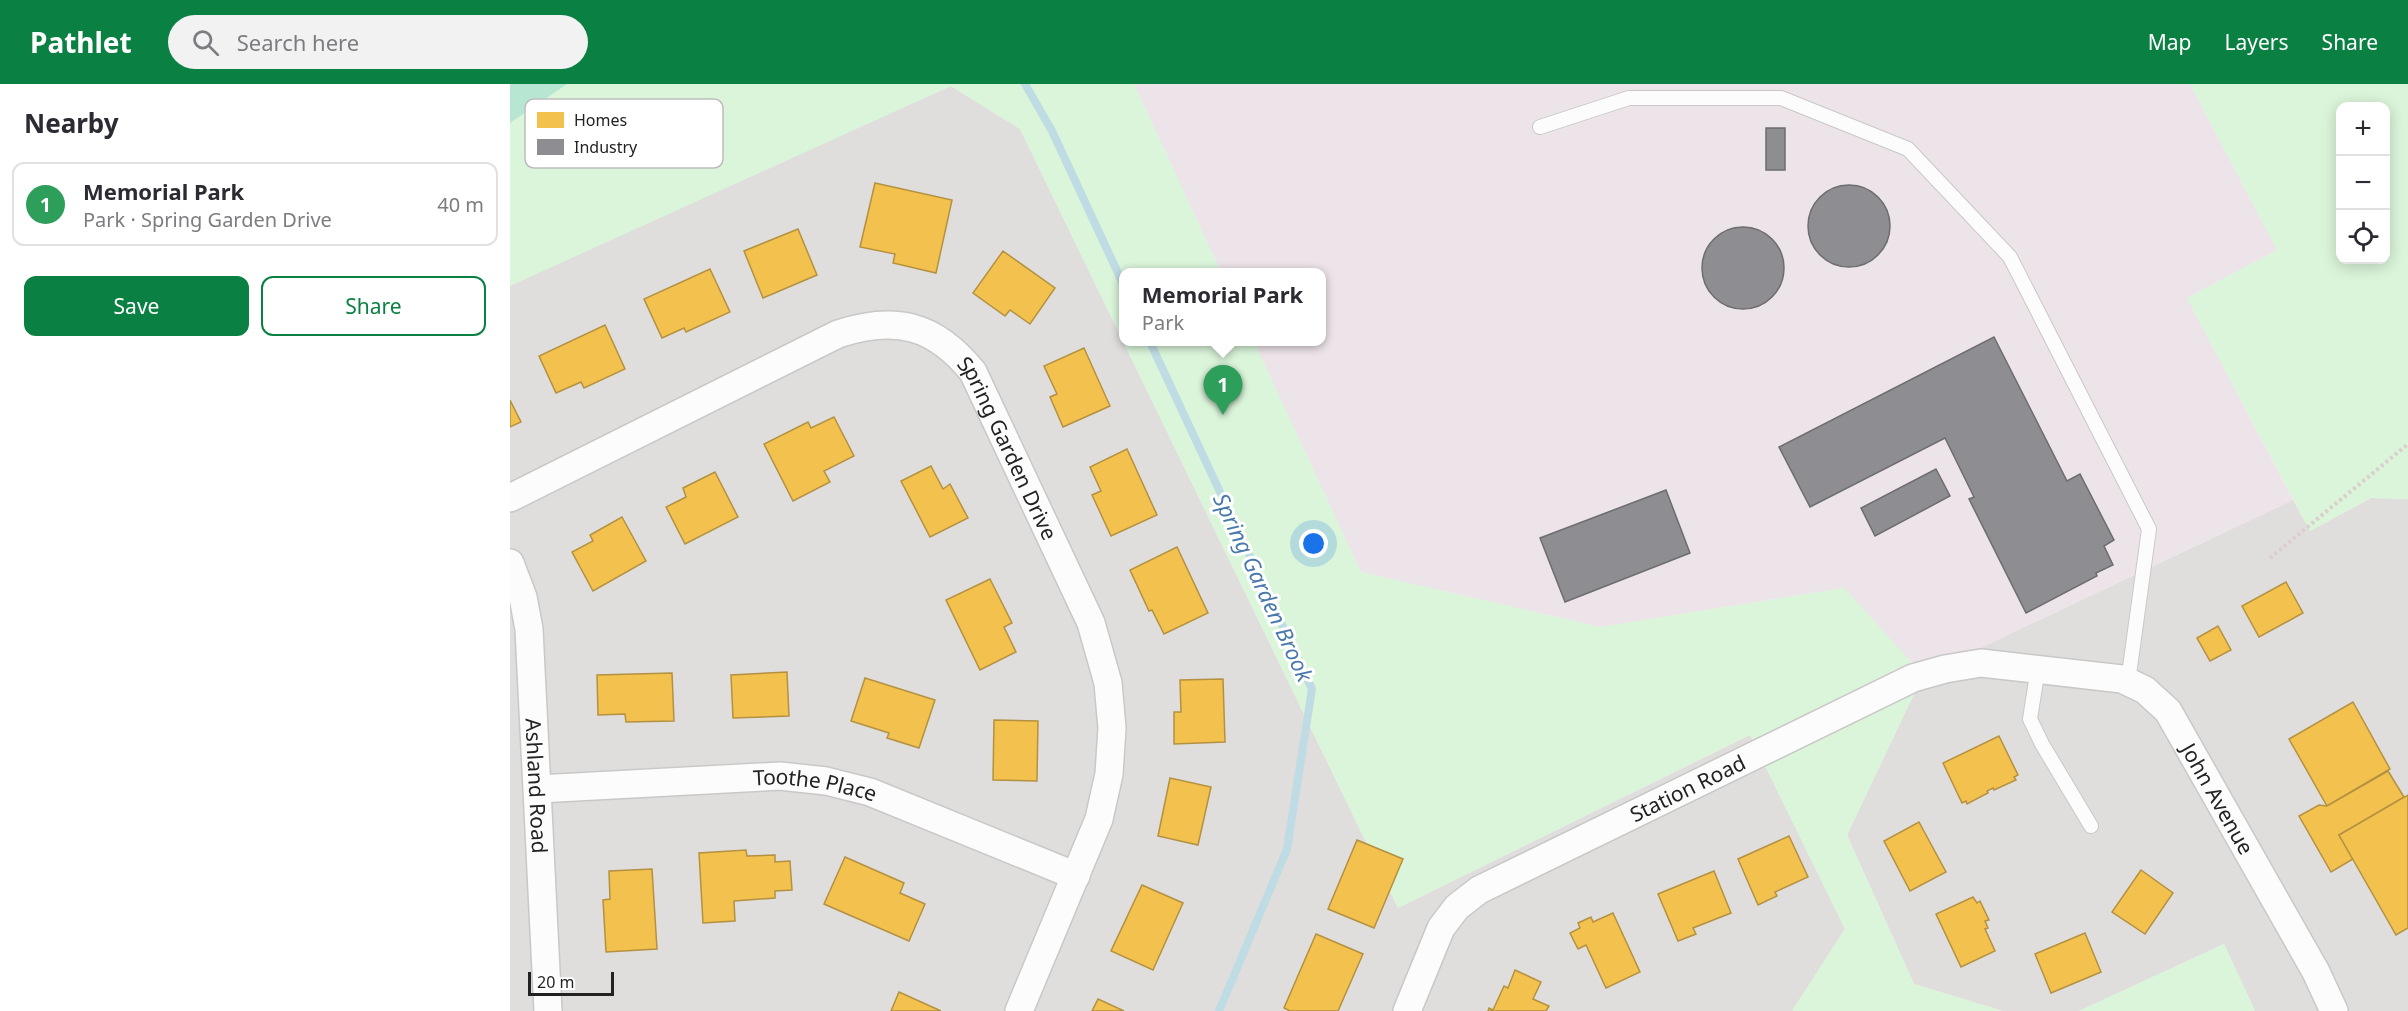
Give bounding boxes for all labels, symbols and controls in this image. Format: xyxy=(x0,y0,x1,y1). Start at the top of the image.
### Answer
search box xyxy=(168,15,588,69)
text: Pathlet xyxy=(30,23,132,61)
icon: search xyxy=(189,26,222,59)
text: Search here xyxy=(237,27,359,57)
text: Map xyxy=(2148,28,2192,56)
text: Layers xyxy=(2225,28,2289,56)
text: Share xyxy=(2322,28,2378,56)
legend xyxy=(525,99,723,168)
map controls xyxy=(2336,102,2390,264)
button: + xyxy=(2336,102,2390,156)
text: Nearby xyxy=(24,105,119,141)
text: Homes xyxy=(574,109,627,131)
text: Industry xyxy=(574,136,638,158)
button: − xyxy=(2336,156,2390,210)
text: Memorial Park xyxy=(83,176,244,206)
text: 1 xyxy=(40,191,51,218)
text: 40 m xyxy=(437,191,484,218)
text: Park · Spring Garden Drive xyxy=(83,206,332,233)
button: locate xyxy=(2336,210,2390,264)
popup xyxy=(1119,268,1326,346)
button: Save xyxy=(24,276,249,336)
button: Share xyxy=(261,276,486,336)
text: Memorial Park xyxy=(1142,279,1303,309)
text: Park xyxy=(1142,309,1184,336)
street label: Spring Garden Drive xyxy=(952,350,1064,544)
pin: 1 xyxy=(1204,366,1242,415)
water label: Spring Garden Brook xyxy=(1207,488,1321,687)
your location xyxy=(1299,529,1328,558)
street label: Ashland Road xyxy=(519,717,554,854)
street label: John Avenue xyxy=(2174,736,2260,859)
street label: Station Road xyxy=(1625,748,1750,828)
street label: Toothe Place xyxy=(752,762,882,808)
scale bar xyxy=(528,969,614,996)
text: 20 m xyxy=(537,971,574,993)

